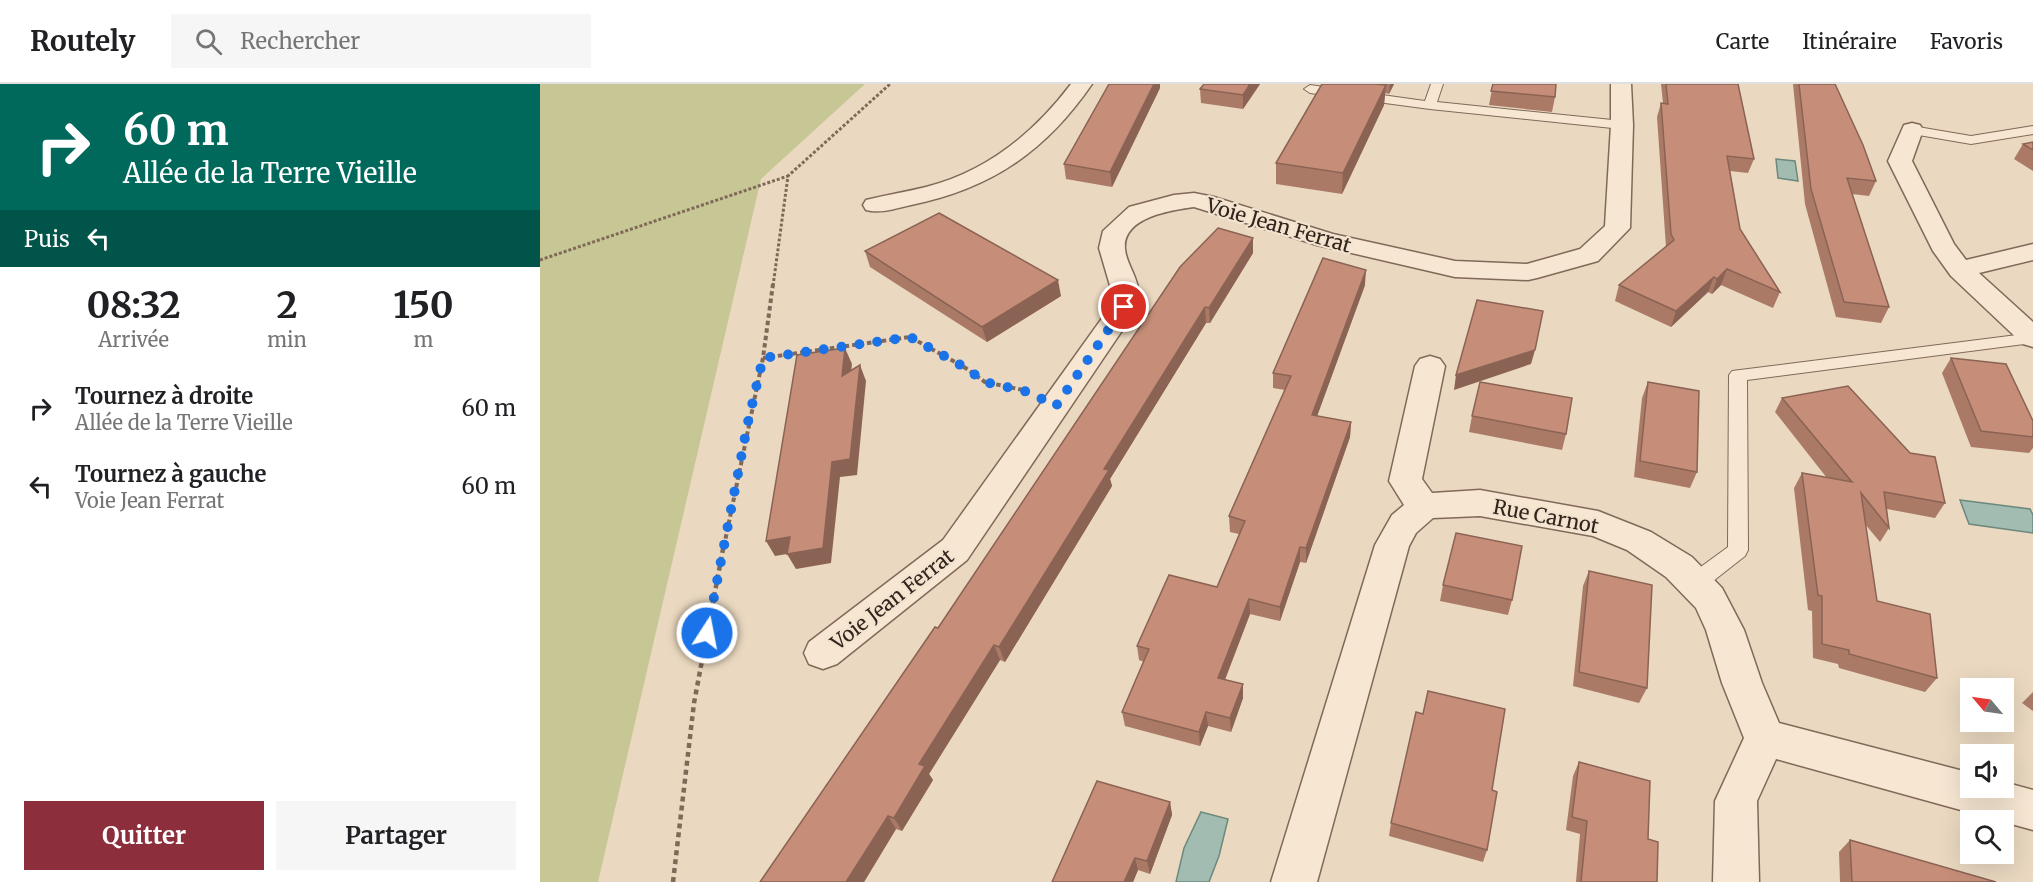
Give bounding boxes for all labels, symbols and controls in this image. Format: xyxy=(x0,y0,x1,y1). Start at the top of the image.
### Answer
search box xyxy=(171,14,591,68)
text: Routely xyxy=(30,23,135,59)
icon: search xyxy=(192,25,225,58)
text: Rechercher xyxy=(240,27,360,55)
text: Carte xyxy=(1716,28,1769,55)
text: Itinéraire xyxy=(1802,28,1897,55)
text: Favoris xyxy=(1930,28,2003,55)
text: 60 m xyxy=(123,104,229,156)
icon: right xyxy=(24,108,102,186)
text: Allée de la Terre Vieille xyxy=(123,156,417,190)
street label: Voie Jean Ferrat xyxy=(1203,192,1354,258)
icon: left xyxy=(82,222,115,255)
text: Puis xyxy=(24,225,70,253)
pin xyxy=(1098,281,1149,332)
text: 08:32 xyxy=(86,283,181,328)
text: 2 xyxy=(276,283,298,328)
text: 150 xyxy=(393,283,454,328)
icon: arrive xyxy=(1107,290,1140,323)
text: Arrivée xyxy=(98,327,169,352)
text: min xyxy=(267,327,307,352)
text: m xyxy=(413,327,433,352)
text: Tournez à droite xyxy=(75,382,253,410)
icon: right xyxy=(24,392,57,425)
text: 60 m xyxy=(462,394,516,422)
text: Allée de la Terre Vieille xyxy=(75,410,293,435)
text: Tournez à gauche xyxy=(75,460,266,488)
icon: left xyxy=(24,470,57,503)
text: 60 m xyxy=(462,472,516,500)
text: Voie Jean Ferrat xyxy=(75,488,224,513)
street label: Rue Carnot xyxy=(1491,494,1601,539)
street label: Voie Jean Ferrat xyxy=(825,543,959,655)
position arrow xyxy=(675,601,739,665)
north arrow xyxy=(1960,678,2014,732)
map controls xyxy=(1960,678,2014,864)
button: sound xyxy=(1960,744,2014,798)
button: Quitter xyxy=(24,801,264,870)
button: Partager xyxy=(276,801,516,870)
button: search xyxy=(1960,810,2014,864)

